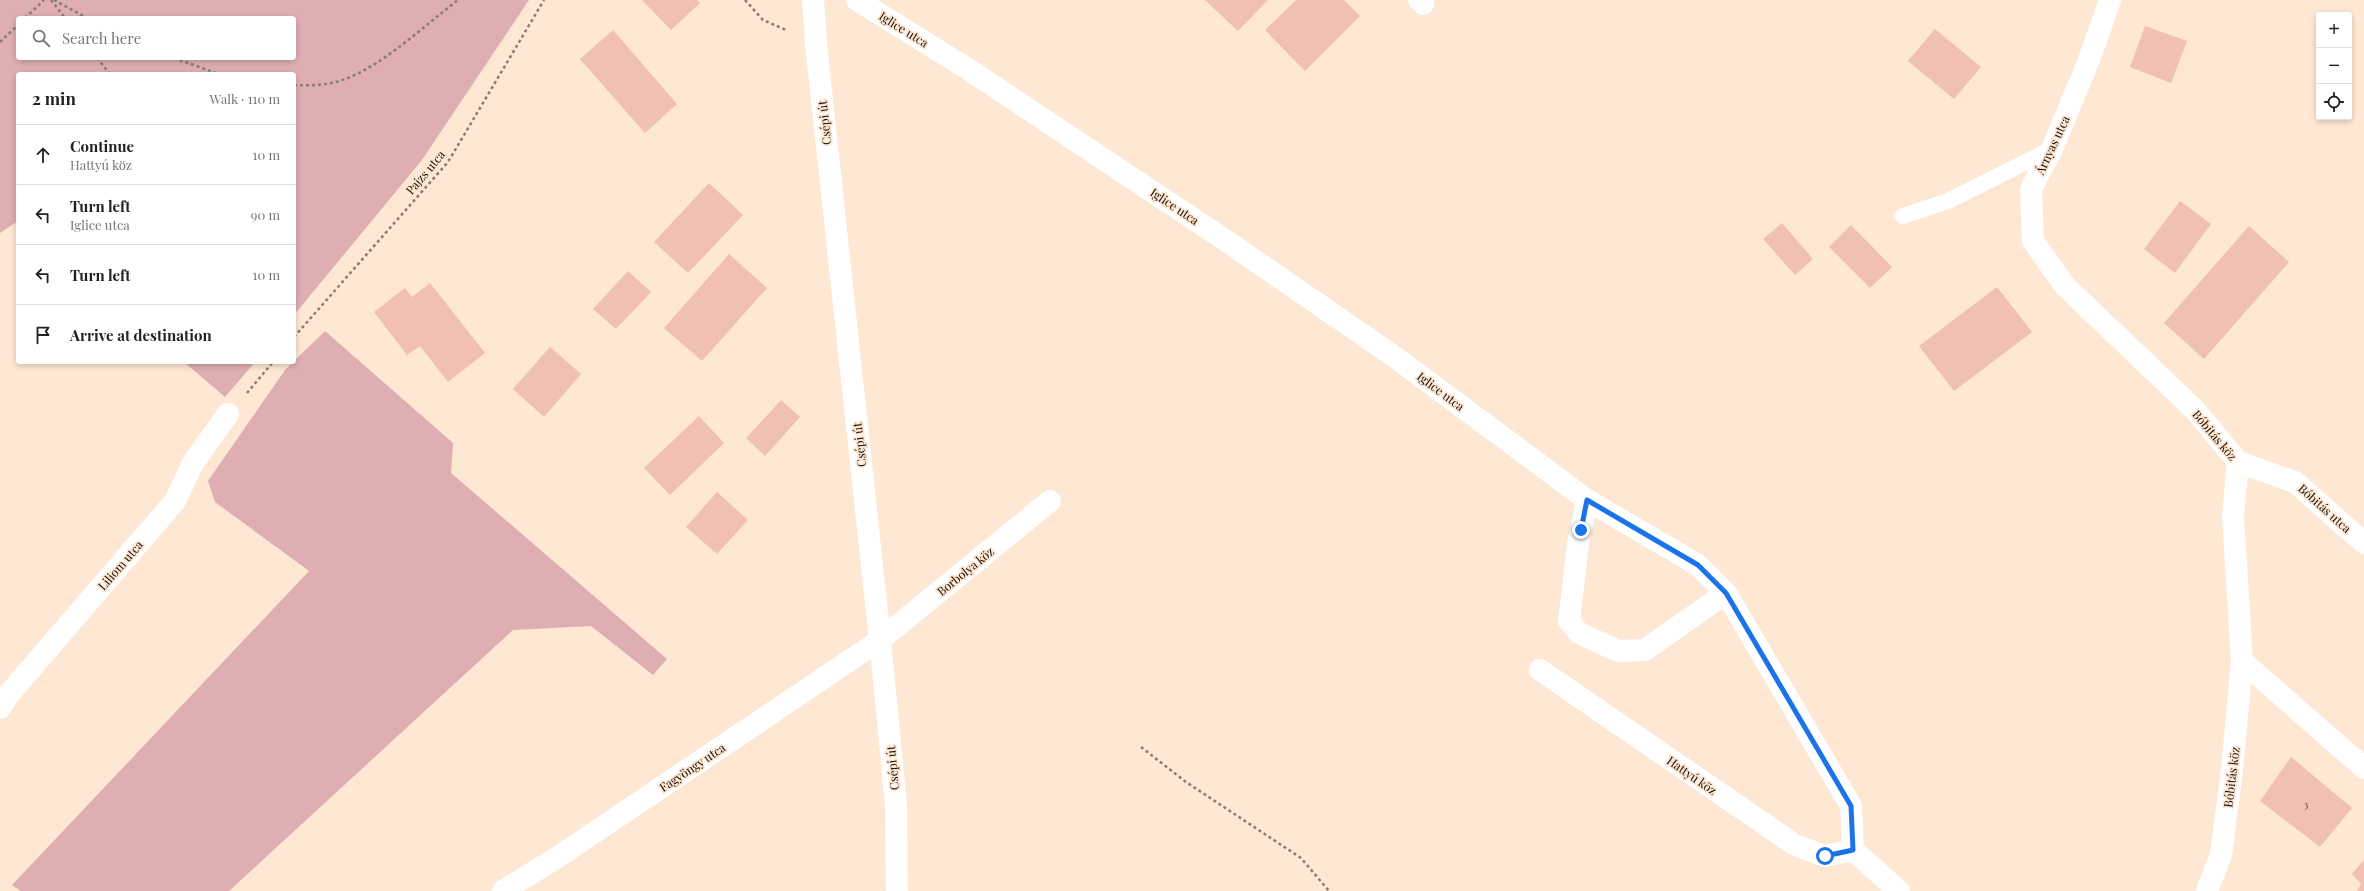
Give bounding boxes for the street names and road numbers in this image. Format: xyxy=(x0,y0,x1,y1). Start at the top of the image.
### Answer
street label: Iglice utca xyxy=(876,8,932,50)
street label: Csépi út xyxy=(814,99,834,146)
street label: Árnyas utca xyxy=(2031,113,2073,178)
street label: Pajzs utca xyxy=(402,146,448,198)
street label: Iglice utca xyxy=(1148,184,1202,228)
street label: Iglice utca xyxy=(1414,368,1468,414)
street label: Bóbitás köz xyxy=(2189,406,2241,464)
street label: Csépi út xyxy=(849,421,869,468)
street label: Bóbitás utca xyxy=(2295,480,2355,536)
street label: Liliom utca xyxy=(94,537,146,593)
street label: Borbolya köz xyxy=(933,543,997,599)
street label: Fagyöngy utca xyxy=(656,739,728,795)
street label: Csépi út xyxy=(882,744,902,791)
street label: Bóbitás köz xyxy=(2219,745,2243,808)
street label: Hattyú köz xyxy=(1664,752,1720,798)

